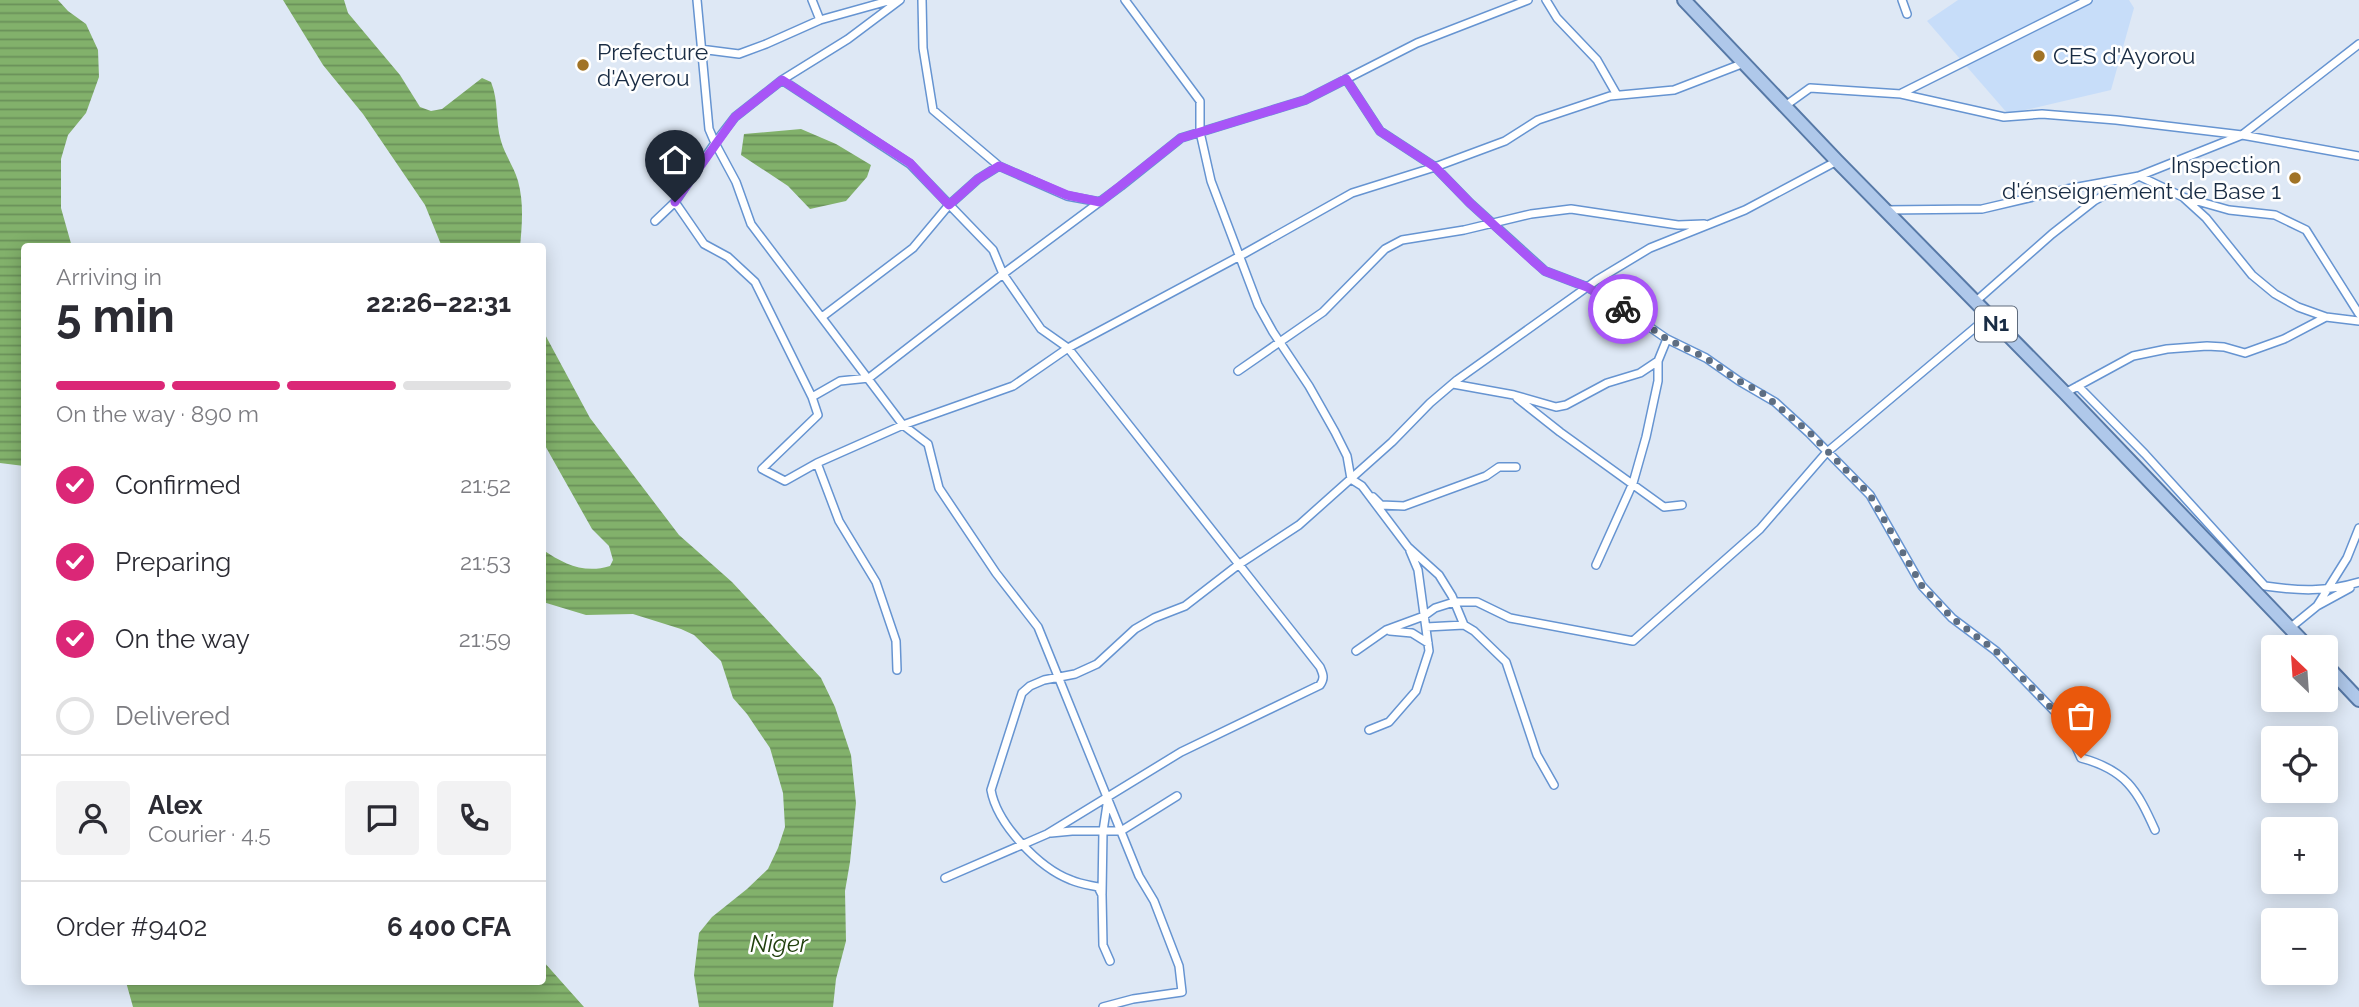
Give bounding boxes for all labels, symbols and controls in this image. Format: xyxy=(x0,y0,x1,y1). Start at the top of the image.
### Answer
place label: Prefecture d'Ayerou xyxy=(597,38,708,91)
place label: CES d'Ayorou xyxy=(2053,42,2195,69)
marker: CES d'Ayorou xyxy=(2031,48,2047,64)
marker: Prefecture d'Ayerou xyxy=(575,57,591,73)
pin xyxy=(645,130,705,202)
icon: home xyxy=(656,141,694,179)
place label: Inspection d'énseignement de Base 1 xyxy=(2002,151,2281,204)
marker: Inspection d'énseignement de Base 1 xyxy=(2287,170,2303,186)
text: Arriving in xyxy=(56,263,162,290)
courier xyxy=(1588,274,1658,344)
text: 22:26–22:31 xyxy=(366,288,511,318)
text: 5 min xyxy=(56,289,175,343)
icon: bike xyxy=(1604,290,1642,328)
road number: N1 xyxy=(1975,306,2017,342)
text: On the way · 890 m xyxy=(56,400,259,427)
icon: check xyxy=(56,466,94,504)
text: Confirmed xyxy=(115,470,241,500)
text: 21:52 xyxy=(460,471,511,498)
icon: check xyxy=(56,543,94,581)
text: Preparing xyxy=(115,547,231,577)
text: 21:53 xyxy=(460,548,511,575)
icon: check xyxy=(56,620,94,658)
text: On the way xyxy=(115,624,250,654)
text: 21:59 xyxy=(459,625,511,652)
north arrow xyxy=(2261,635,2338,712)
map controls xyxy=(2261,635,2338,985)
pin xyxy=(2051,686,2111,758)
icon: bag xyxy=(2062,697,2100,735)
text: Delivered xyxy=(115,701,230,731)
button: locate xyxy=(2261,726,2338,803)
button: person xyxy=(56,781,130,855)
button: chat xyxy=(345,781,419,855)
button: phone xyxy=(437,781,511,855)
text: Alex xyxy=(148,790,203,820)
button: + xyxy=(2261,817,2338,894)
text: Courier · 4.5 xyxy=(148,820,271,847)
button: − xyxy=(2261,908,2338,985)
text: Order #9402 xyxy=(56,912,207,942)
text: 6 400 CFA xyxy=(387,912,511,942)
water label: Niger xyxy=(750,929,809,958)

